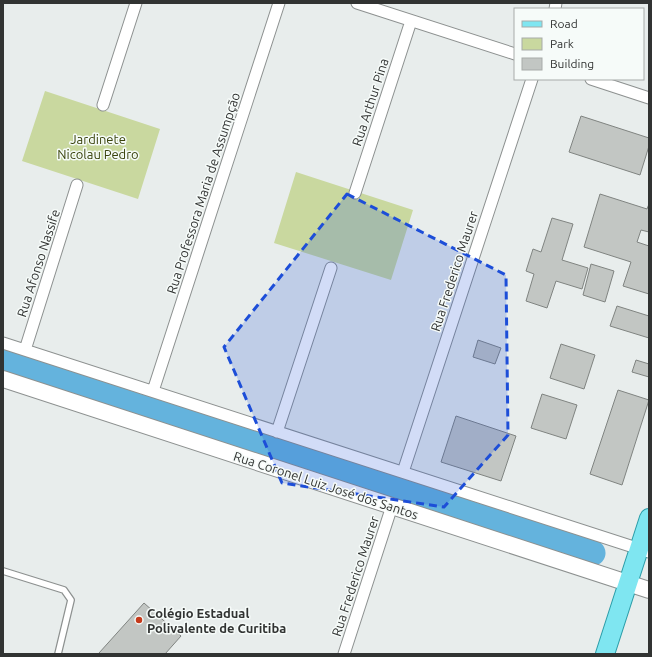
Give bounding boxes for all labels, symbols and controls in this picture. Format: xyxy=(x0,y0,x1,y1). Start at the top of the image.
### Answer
legend xyxy=(514,8,644,80)
text: Road xyxy=(550,17,578,30)
text: Park xyxy=(550,37,574,50)
street label: Rua Arthur Pina xyxy=(349,56,391,148)
text: Building xyxy=(550,57,594,70)
street label: Rua Professora Maria de Assumpção xyxy=(164,91,242,295)
park label: Jardinete Nicolau Pedro xyxy=(57,132,139,161)
street label: Rua Afonso Nassife xyxy=(14,207,62,319)
street label: Rua Frederico Maurer xyxy=(428,209,480,333)
street label: Rua Coronel Luiz José dos Santos xyxy=(232,448,420,522)
street label: Rua Frederico Maurer xyxy=(329,514,381,638)
place label: Colégio Estadual Polivalente de Curitiba xyxy=(147,606,286,635)
marker: Colégio Estadual Polivalente de Curitiba xyxy=(134,615,144,625)

